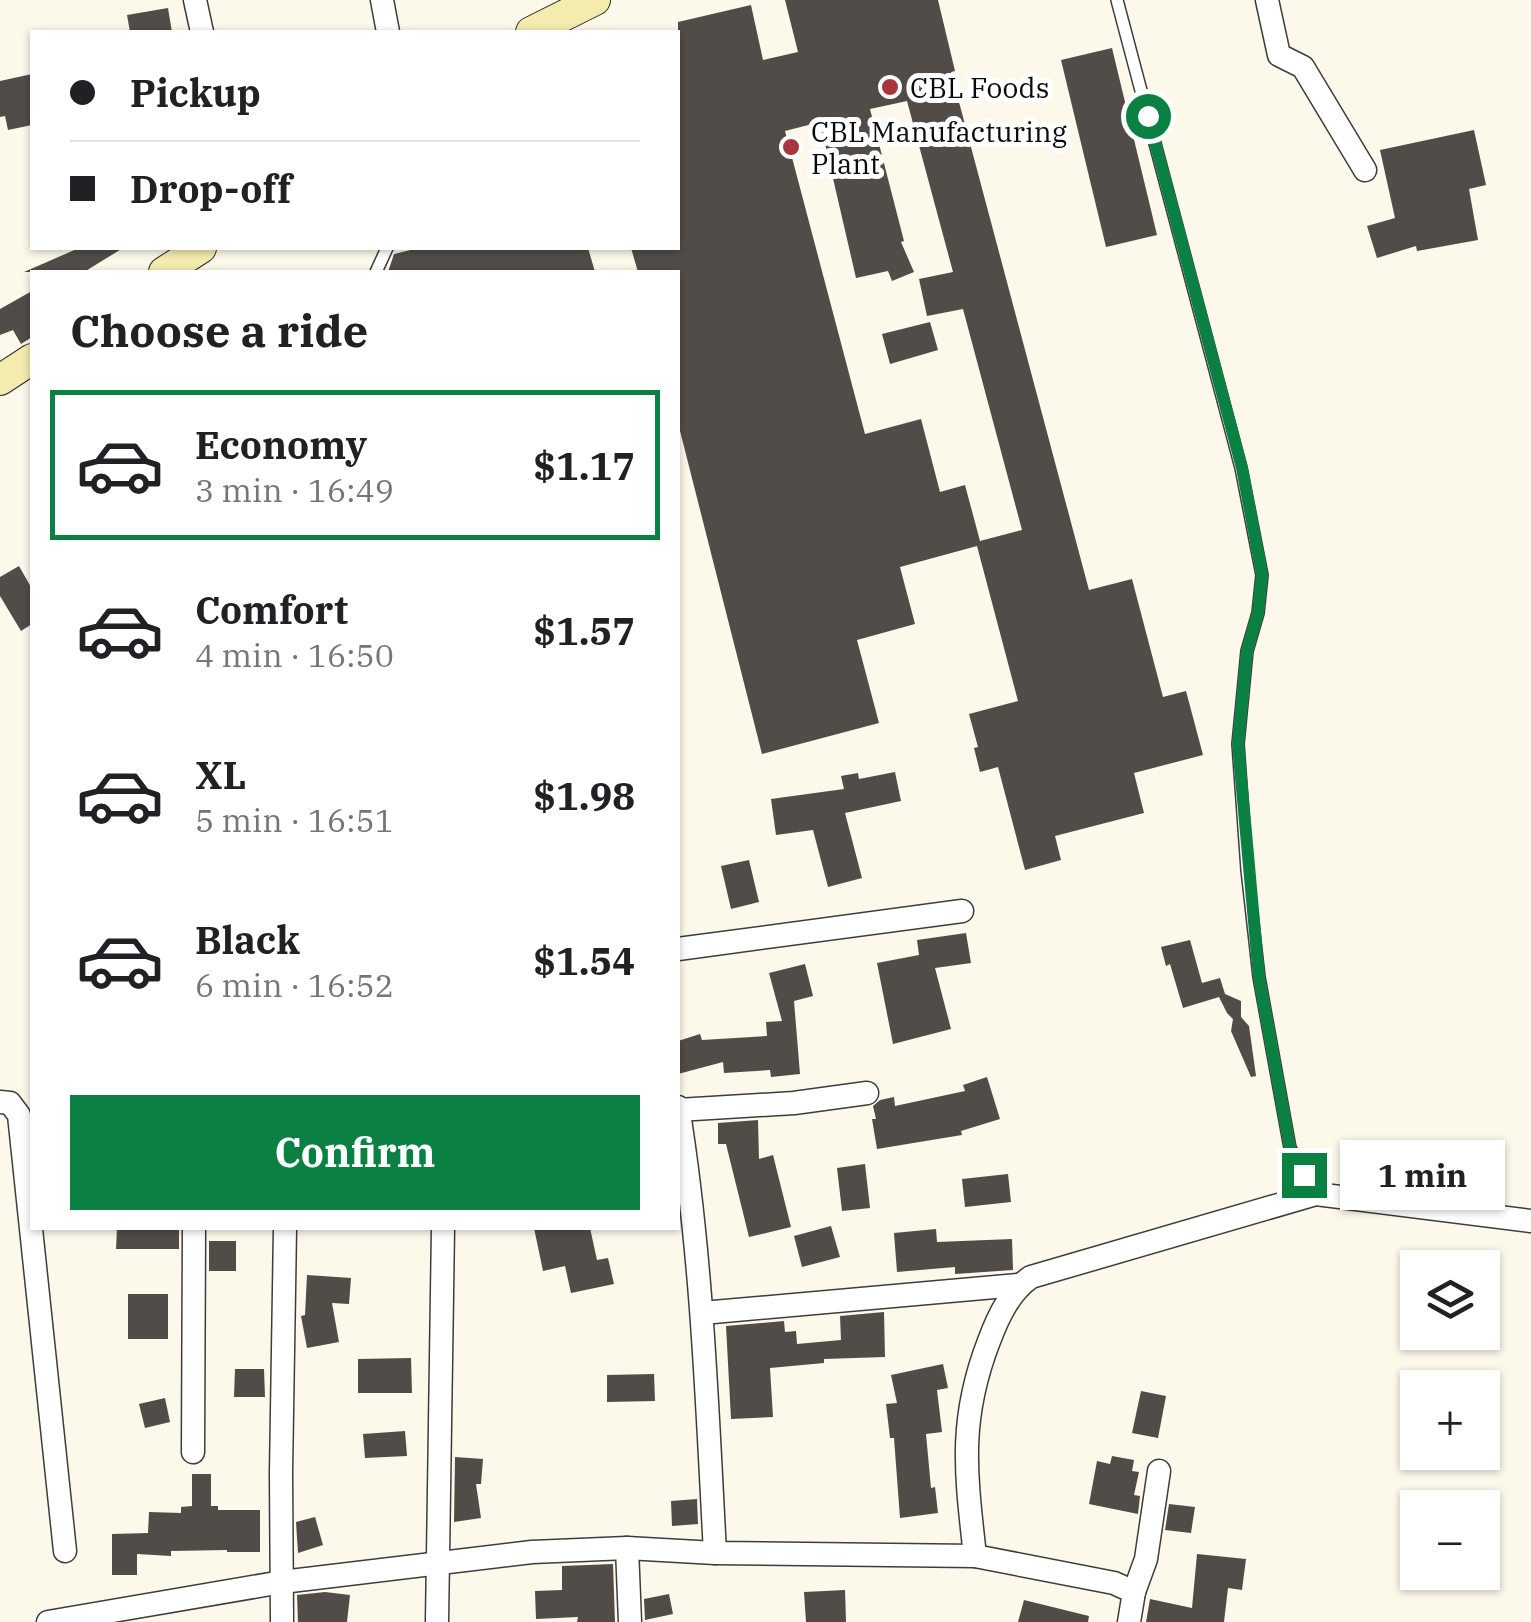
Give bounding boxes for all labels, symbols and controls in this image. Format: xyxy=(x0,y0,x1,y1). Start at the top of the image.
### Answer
text: Pickup xyxy=(130,68,261,117)
place label: CBL Foods xyxy=(910,69,1049,106)
marker: CBL Foods xyxy=(879,76,901,98)
route start xyxy=(1126,94,1171,139)
place label: CBL Manufacturing Plant xyxy=(811,113,1067,182)
marker: CBL Manufacturing Plant xyxy=(780,136,802,158)
text: Drop-off xyxy=(130,164,292,213)
text: Choose a ride xyxy=(70,301,368,359)
icon: car xyxy=(75,420,165,510)
text: Economy xyxy=(195,420,367,469)
text: $1.17 xyxy=(533,441,635,490)
text: 3 min · 16:49 xyxy=(195,469,394,511)
icon: car xyxy=(75,585,165,675)
text: Comfort xyxy=(195,585,348,634)
text: $1.57 xyxy=(533,606,635,655)
text: 4 min · 16:50 xyxy=(195,634,394,676)
icon: car xyxy=(75,750,165,840)
text: XL xyxy=(195,750,246,799)
text: $1.98 xyxy=(533,771,635,820)
text: 5 min · 16:51 xyxy=(195,799,394,841)
icon: car xyxy=(75,915,165,1005)
text: Black xyxy=(195,915,300,964)
text: $1.54 xyxy=(533,936,635,985)
text: 6 min · 16:52 xyxy=(195,964,394,1006)
button: Confirm xyxy=(70,1095,640,1210)
callout: 1 min xyxy=(1339,1140,1504,1210)
route end xyxy=(1282,1153,1327,1198)
text: 1 min xyxy=(1378,1154,1467,1196)
map controls xyxy=(1400,1250,1500,1590)
button: layers xyxy=(1400,1250,1500,1350)
button: + xyxy=(1400,1370,1500,1470)
button: − xyxy=(1400,1490,1500,1590)

